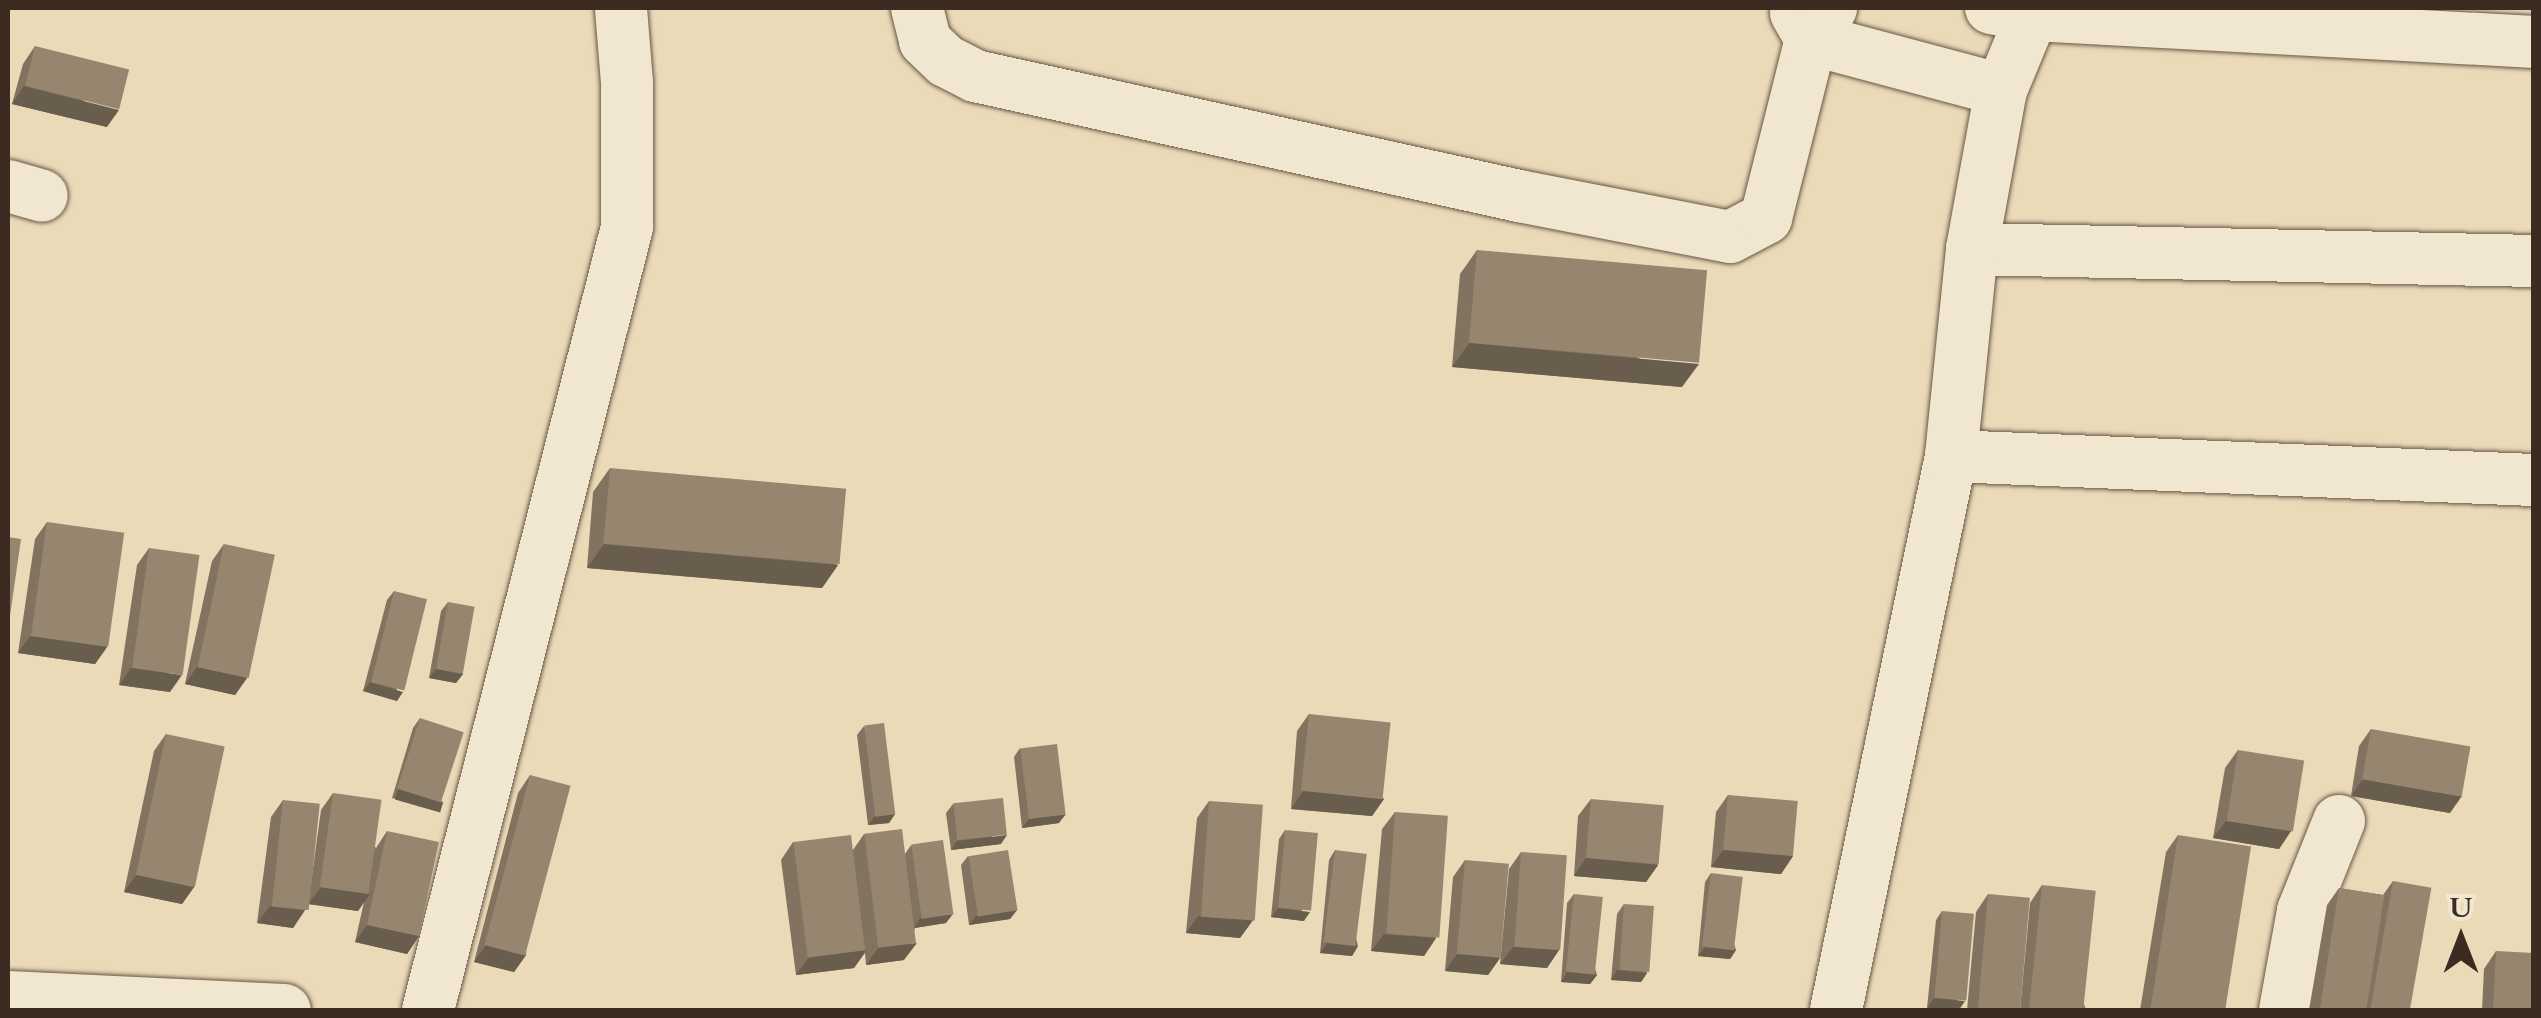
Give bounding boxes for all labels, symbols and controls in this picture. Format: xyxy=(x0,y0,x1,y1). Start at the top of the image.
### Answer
north arrow xyxy=(2411,888,2511,988)
text: U xyxy=(2450,889,2472,927)

